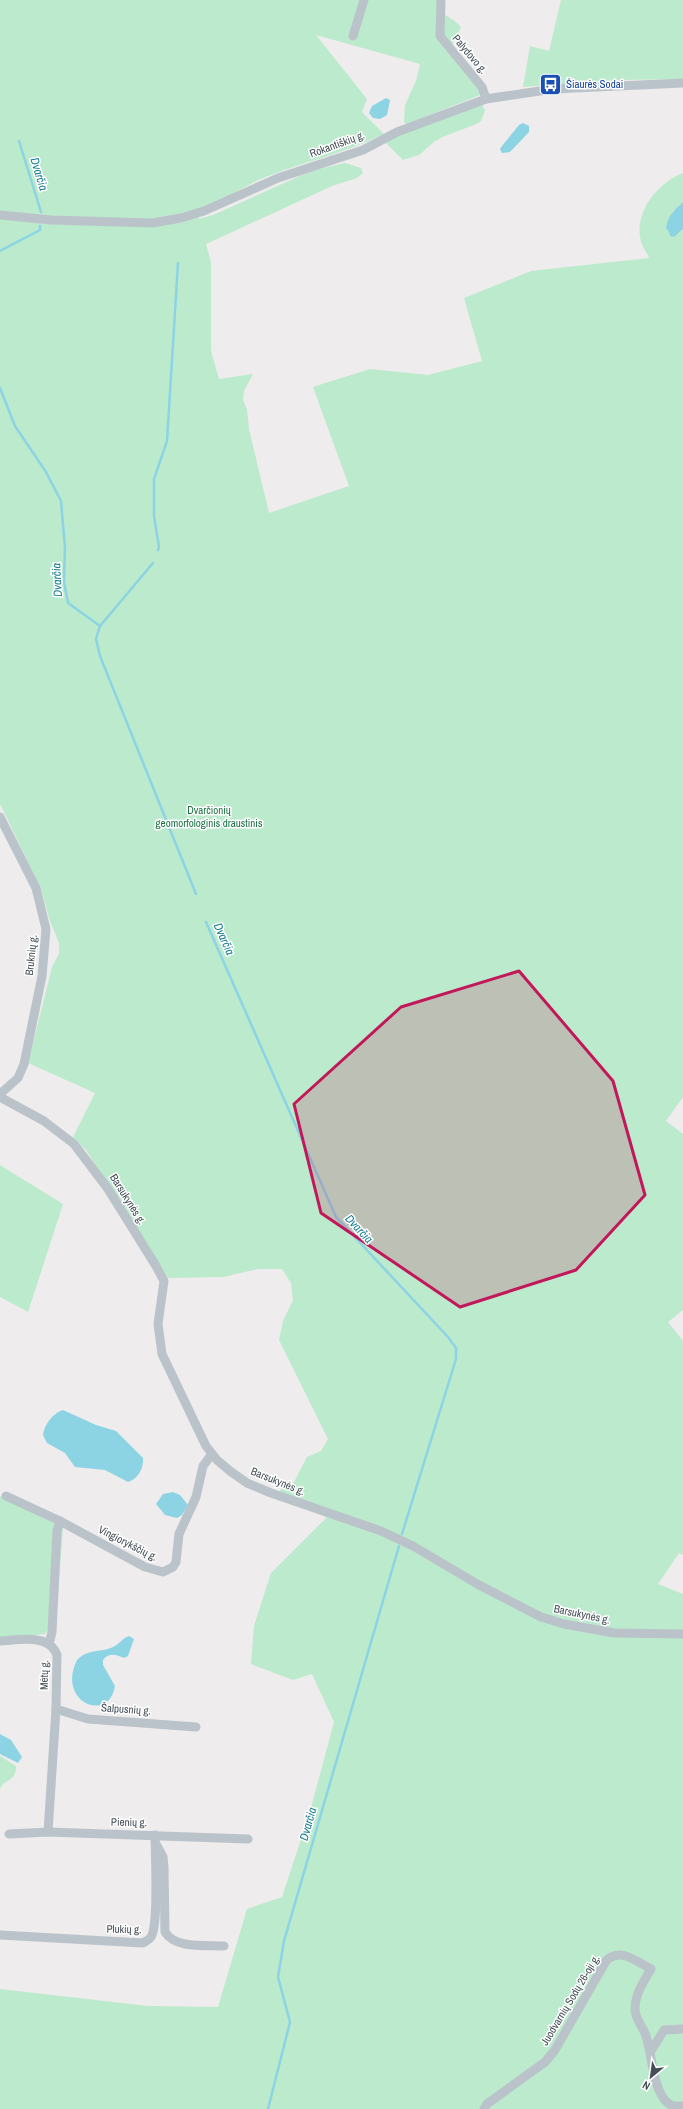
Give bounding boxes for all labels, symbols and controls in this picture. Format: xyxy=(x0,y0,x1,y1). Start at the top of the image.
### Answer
street label: Palydovo g. xyxy=(449,31,491,77)
bus stop icon: Šiaurės Sodai xyxy=(538,71,564,97)
place label: Šiaurės Sodai xyxy=(566,77,623,91)
street label: Rokantiškių g. xyxy=(308,128,366,160)
water label: Dvarčia xyxy=(26,155,52,193)
water label: Dvarčia xyxy=(48,562,66,597)
park label: Dvarčionių geomorfologinis draustinis xyxy=(156,803,263,830)
water label: Dvarčia xyxy=(210,920,238,958)
street label: Bruknių g. xyxy=(22,934,40,976)
street label: Barsukynės g. xyxy=(107,1171,149,1227)
water label: Dvarčia xyxy=(342,1211,377,1247)
street label: Barsukynės g. xyxy=(249,1464,307,1498)
street label: Vingiorykščių g. xyxy=(96,1522,160,1564)
street label: Barsukynės g. xyxy=(553,1601,611,1627)
street label: Mėtų g. xyxy=(37,1660,51,1690)
street label: Šalpusnių g. xyxy=(100,1700,152,1718)
water label: Dvarčia xyxy=(296,1805,321,1843)
street label: Pienių g. xyxy=(111,1815,147,1829)
street label: Plukių g. xyxy=(106,1922,142,1936)
street label: Juodvarnių Sodų 26-oji g. xyxy=(537,1952,603,2048)
north arrow xyxy=(631,2057,671,2097)
text: N xyxy=(640,2078,652,2093)

